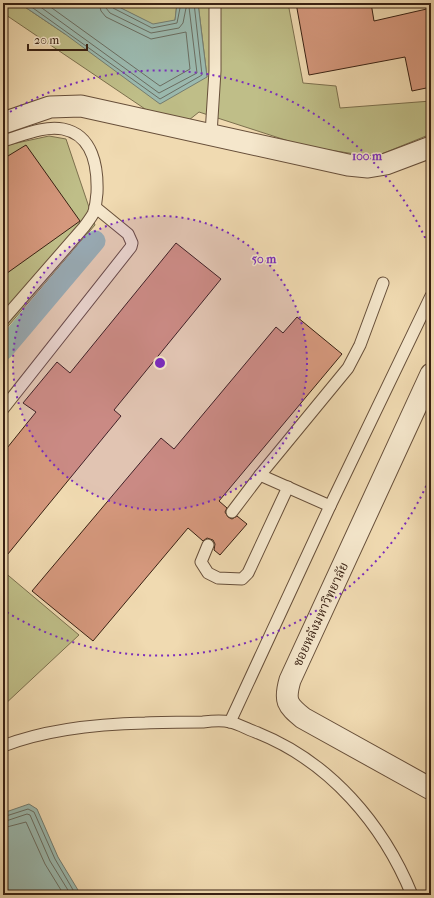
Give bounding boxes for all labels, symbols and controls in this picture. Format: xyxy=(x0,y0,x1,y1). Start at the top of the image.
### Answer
scale bar xyxy=(28,26,87,52)
text: 20 m xyxy=(34,33,59,47)
text: 100 m xyxy=(352,149,383,163)
text: 50 m xyxy=(252,252,277,266)
centre of rings xyxy=(153,356,167,370)
street label: ซอยหลังมหาวิทยาลัย xyxy=(290,560,351,669)

